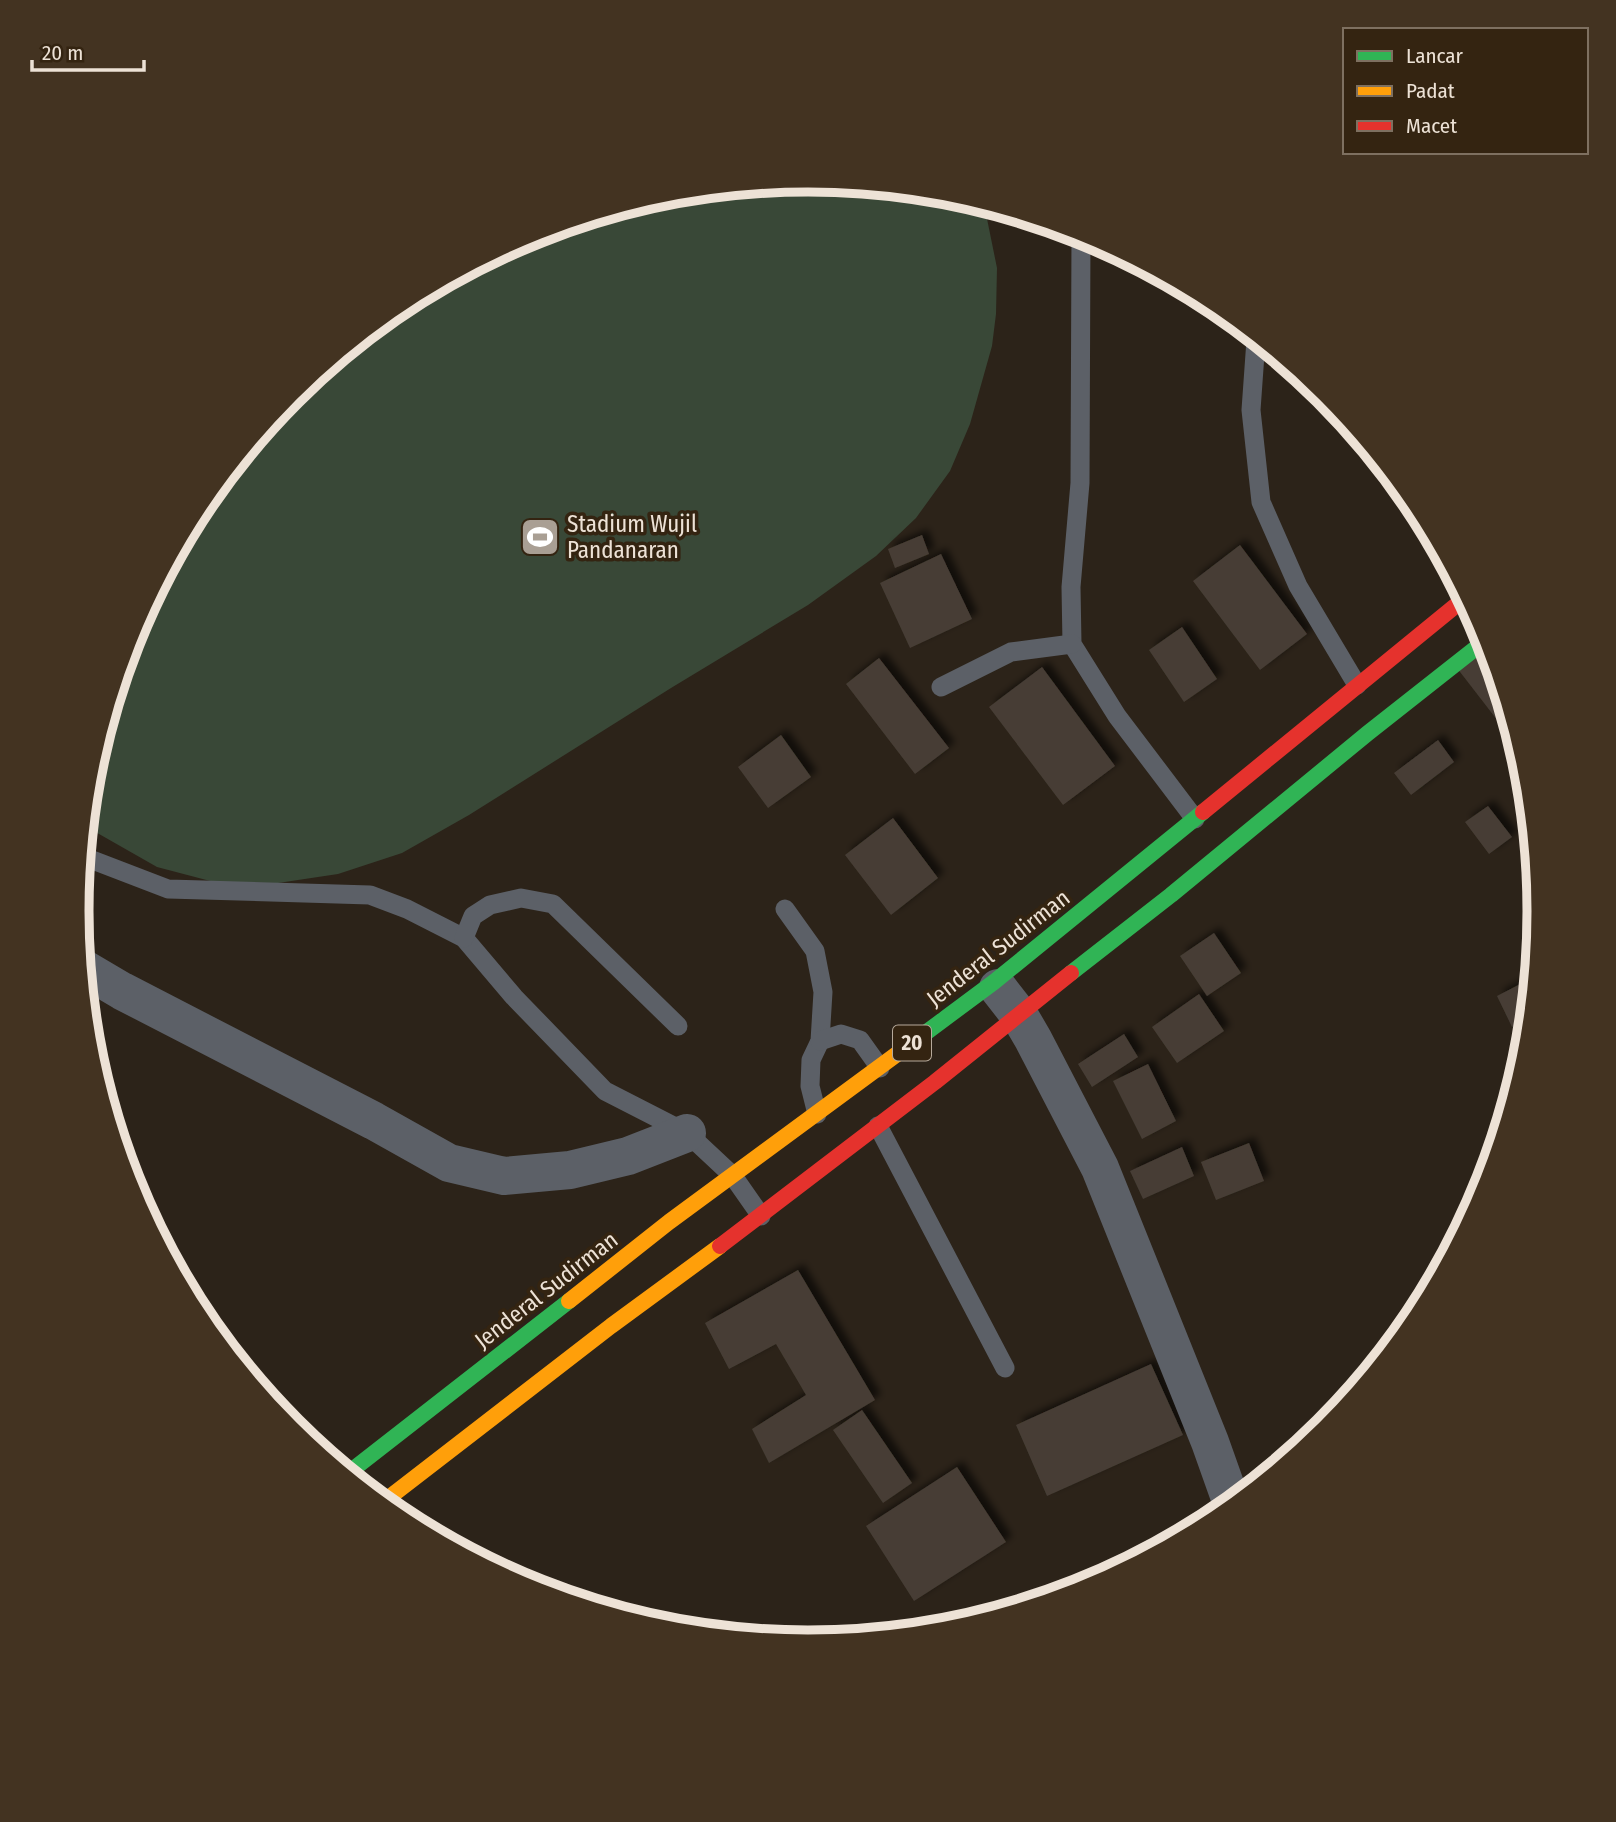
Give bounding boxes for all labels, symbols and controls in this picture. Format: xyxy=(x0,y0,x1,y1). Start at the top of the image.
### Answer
scale bar xyxy=(32,28,144,72)
legend xyxy=(1343,28,1588,154)
text: 20 m xyxy=(42,40,83,66)
text: Lancar xyxy=(1406,43,1464,69)
text: Padat xyxy=(1406,78,1455,104)
text: Macet xyxy=(1406,113,1457,139)
place label: Stadium Wujil Pandanaran xyxy=(567,510,697,564)
sports icon: Stadium Wujil Pandanaran xyxy=(519,516,561,558)
street label: Jenderal Sudirman xyxy=(921,883,1075,1013)
road number: 20 xyxy=(893,1026,931,1060)
street label: Jenderal Sudirman xyxy=(469,1225,623,1355)

